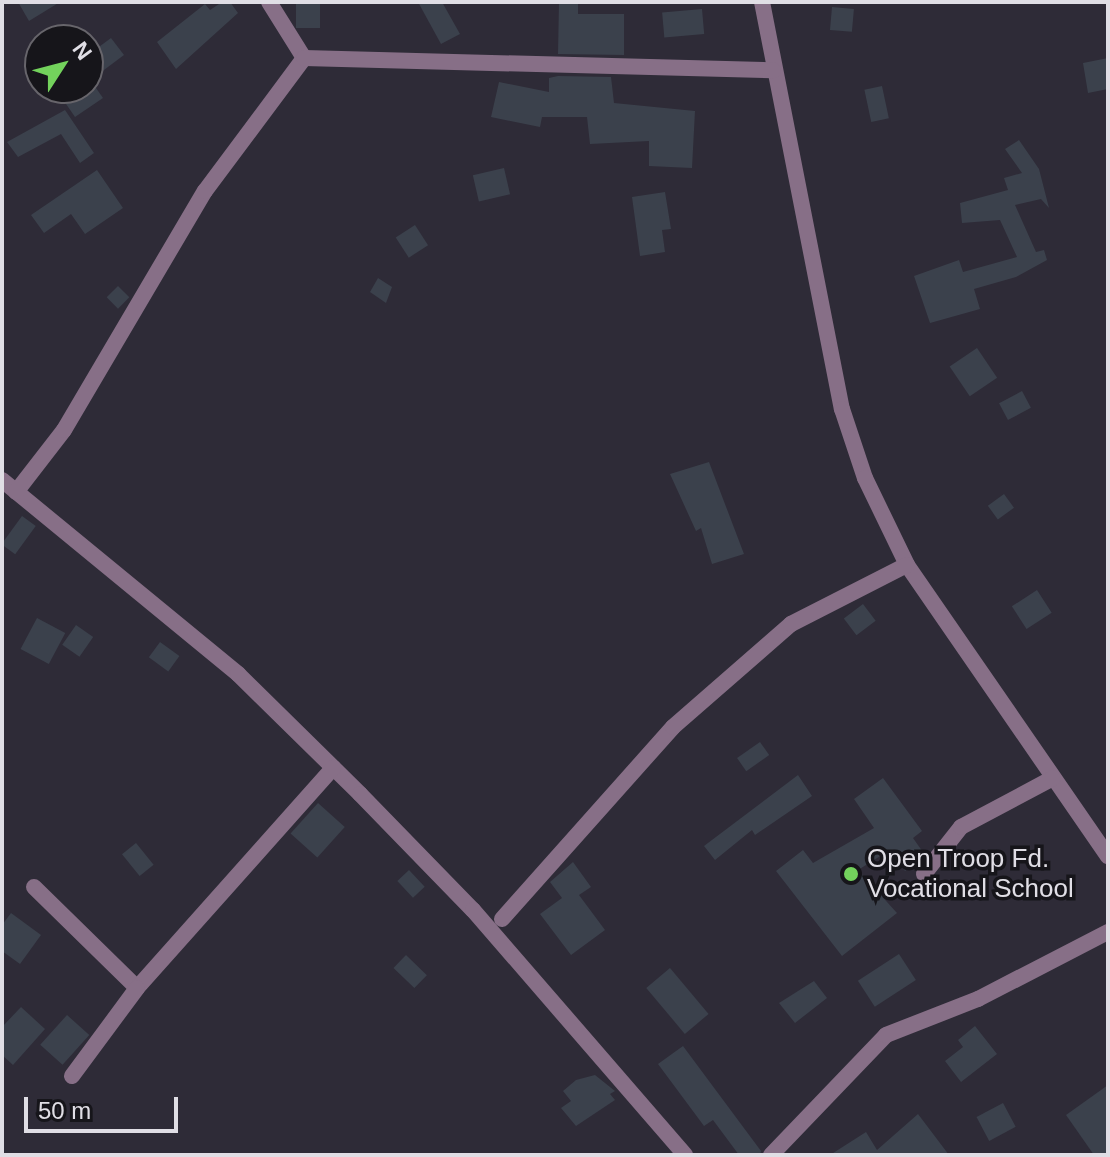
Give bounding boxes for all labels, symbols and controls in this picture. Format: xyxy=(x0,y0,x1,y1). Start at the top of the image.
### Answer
north arrow xyxy=(24,24,104,104)
text: N xyxy=(67,37,97,65)
place label: Open Troop Fd. Vocational School xyxy=(867,843,1074,904)
marker: Open Troop Fd. Vocational School xyxy=(842,865,860,883)
scale bar xyxy=(28,1081,182,1131)
text: 50 m xyxy=(38,1097,91,1124)

